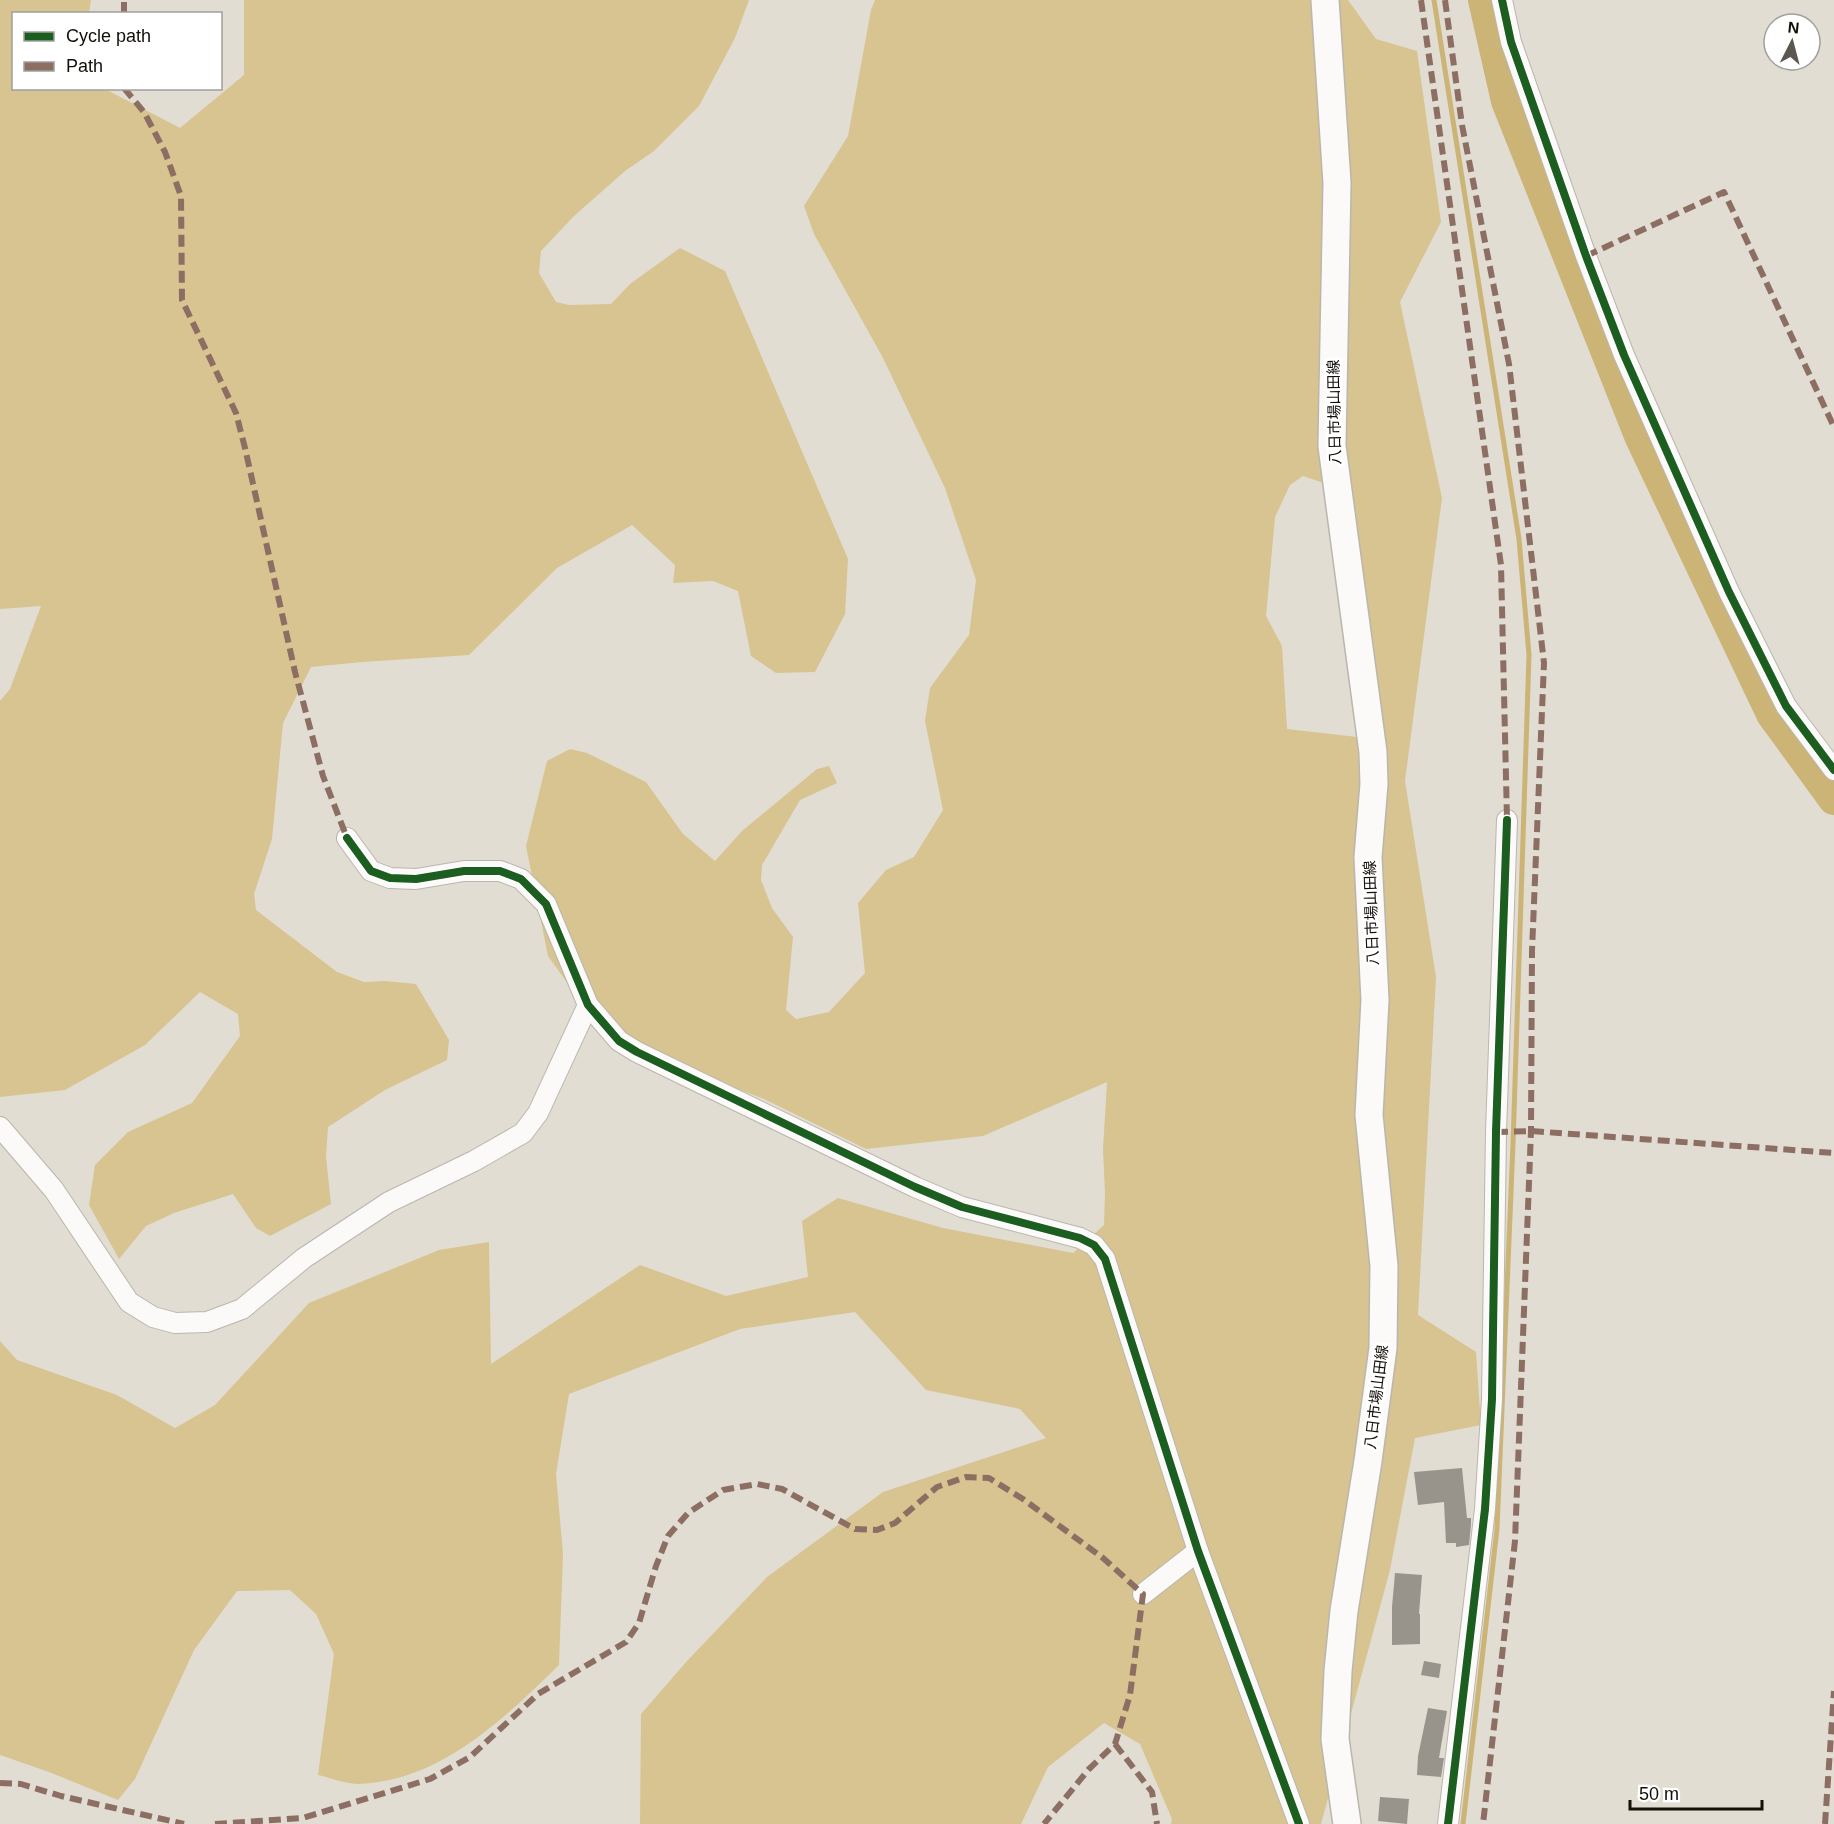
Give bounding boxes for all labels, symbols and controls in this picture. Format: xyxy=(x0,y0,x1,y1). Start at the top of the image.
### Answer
legend xyxy=(12,12,222,90)
north arrow xyxy=(1762,12,1822,72)
text: N xyxy=(1787,19,1800,37)
text: Cycle path xyxy=(66,26,151,46)
text: Path xyxy=(66,56,103,76)
street label: 八日市場山田線 xyxy=(1325,359,1343,465)
street label: 八日市場山田線 xyxy=(1361,860,1381,966)
street label: 八日市場山田線 xyxy=(1361,1344,1391,1450)
scale bar xyxy=(1630,1773,1762,1811)
text: 50 m xyxy=(1639,1784,1679,1804)

